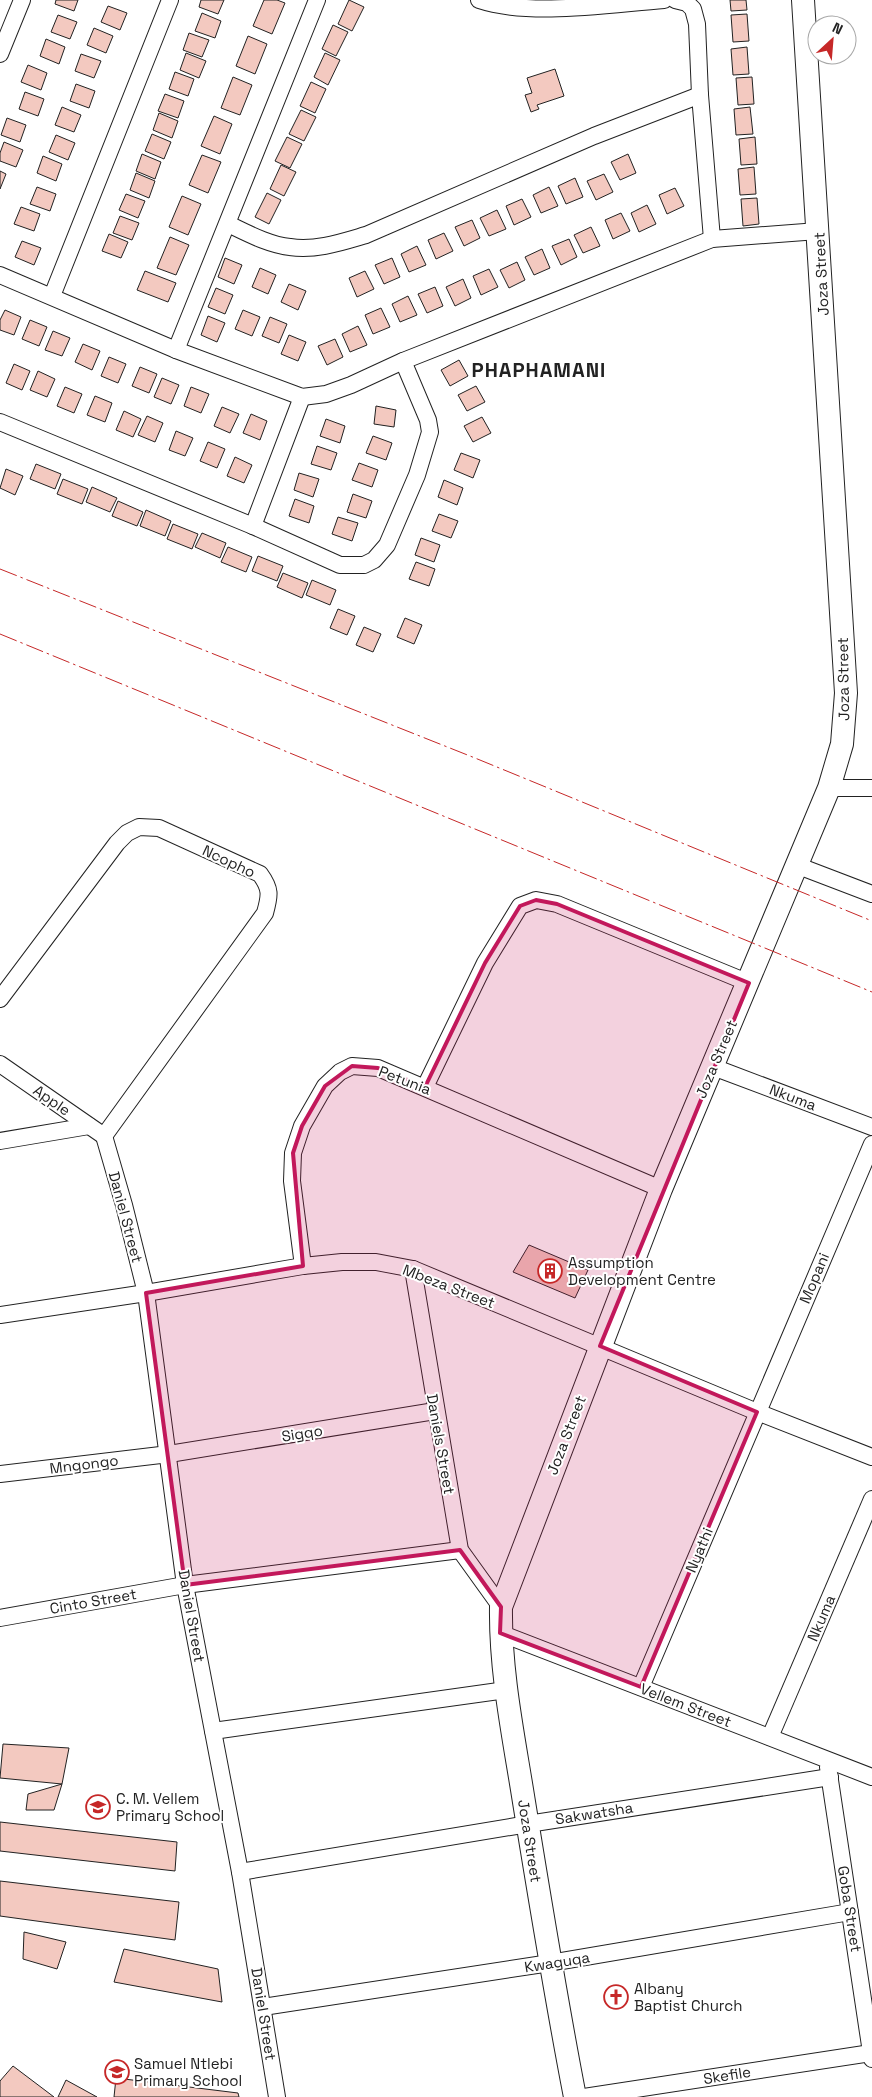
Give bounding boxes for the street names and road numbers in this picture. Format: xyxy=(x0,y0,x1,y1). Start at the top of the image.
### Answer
street label: Joza Street xyxy=(809,232,833,316)
street label: Joza Street xyxy=(833,637,853,721)
street label: Ncopho xyxy=(199,840,259,882)
street label: Joza Street xyxy=(691,1017,741,1101)
street label: Petunia xyxy=(376,1061,434,1099)
street label: Nkuma xyxy=(767,1079,819,1115)
street label: Apple xyxy=(30,1080,74,1120)
street label: Daniel Street xyxy=(105,1169,147,1265)
street label: Mopani xyxy=(795,1250,833,1306)
street label: Mbeza Street xyxy=(400,1260,498,1312)
street label: Daniels Street xyxy=(423,1392,459,1496)
street label: Joza Street xyxy=(542,1392,590,1477)
street label: Sigqo xyxy=(280,1420,324,1446)
street label: Mngongo xyxy=(49,1450,119,1478)
street label: Nyathi xyxy=(681,1525,717,1575)
street label: Daniel Street xyxy=(175,1568,210,1664)
street label: Cinto Street xyxy=(48,1584,138,1618)
street label: Nkuma xyxy=(803,1592,839,1644)
street label: Vellem Street xyxy=(638,1679,735,1731)
street label: Sakwatsha xyxy=(554,1797,635,1829)
street label: Joza Street xyxy=(514,1798,546,1884)
street label: Goba Street xyxy=(834,1864,866,1954)
street label: Kwaguqa xyxy=(523,1947,592,1977)
street label: Daniel Street xyxy=(247,1966,281,2062)
street label: Skefile xyxy=(702,2062,752,2088)

